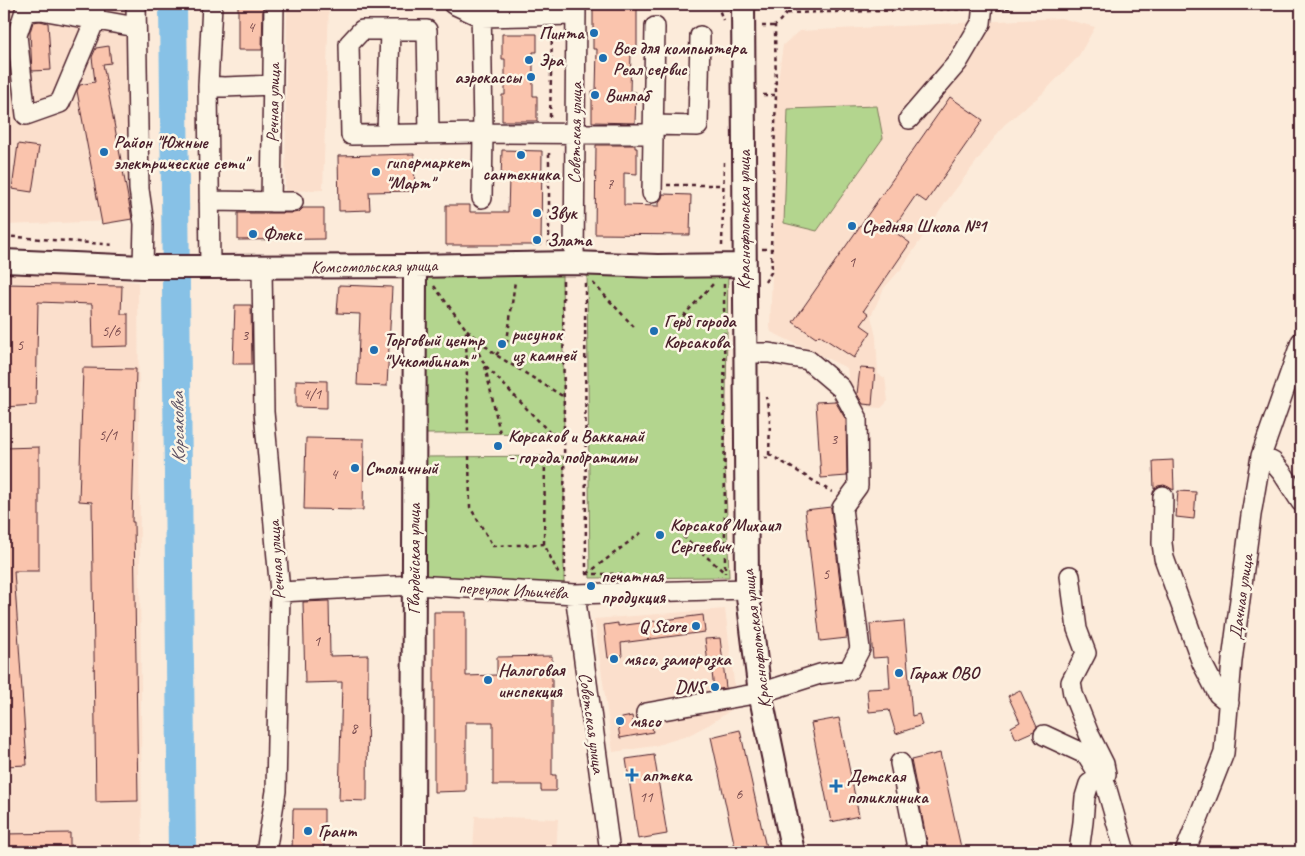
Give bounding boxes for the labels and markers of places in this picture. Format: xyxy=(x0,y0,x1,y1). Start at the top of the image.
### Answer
place label: Пинта xyxy=(539,22,585,44)
marker: Пинта xyxy=(588,27,600,39)
place label: Все для компьютера Реал сервис xyxy=(613,37,748,80)
place label: Эра xyxy=(539,49,565,71)
marker: Все для компьютера Реал сервис xyxy=(597,52,609,64)
marker: Эра xyxy=(523,54,535,66)
place label: аэрокассы xyxy=(454,66,523,88)
marker: аэрокассы xyxy=(525,71,537,83)
place label: Винлаб xyxy=(605,84,653,106)
marker: Винлаб xyxy=(589,89,601,101)
place label: Район "Южные электрические сети" xyxy=(114,131,252,174)
marker: Район "Южные электрические сети" xyxy=(98,146,110,158)
marker: сантехника xyxy=(515,149,527,161)
place label: гипермаркет "Март" xyxy=(386,151,470,194)
place label: сантехника xyxy=(483,163,561,185)
marker: гипермаркет "Март" xyxy=(370,166,382,178)
place label: Звук xyxy=(547,202,579,224)
marker: Звук xyxy=(531,207,543,219)
place label: Средняя Школа №1 xyxy=(862,215,988,237)
marker: Средняя Школа №1 xyxy=(846,220,858,232)
place label: Флекс xyxy=(263,223,303,245)
marker: Флекс xyxy=(247,228,259,240)
place label: Злата xyxy=(547,229,593,251)
marker: Злата xyxy=(531,234,543,246)
place label: Герб города Корсакова xyxy=(664,310,738,353)
place label: рисунок из камней xyxy=(512,323,578,367)
marker: Герб города Корсакова xyxy=(648,325,660,337)
place label: Торговый центр "Учкомбинат" xyxy=(384,329,485,372)
marker: рисунок из камней xyxy=(496,338,508,350)
marker: Торговый центр "Учкомбинат" xyxy=(368,344,380,356)
place label: Корсаков и Вакканай - города побратимы xyxy=(508,425,645,468)
marker: Корсаков и Вакканай - города побратимы xyxy=(492,440,504,452)
place label: Столичный xyxy=(365,457,439,479)
marker: Столичный xyxy=(349,462,361,474)
place label: Корсаков Михаил Сергеевич xyxy=(670,514,782,557)
marker: Корсаков Михаил Сергеевич xyxy=(654,529,666,541)
place label: печатная продукция xyxy=(601,565,666,608)
marker: печатная продукция xyxy=(585,580,597,592)
place label: Q Store xyxy=(639,615,688,637)
marker: Q Store xyxy=(690,620,702,632)
place label: мясо, заморозка xyxy=(624,648,732,671)
marker: мясо, заморозка xyxy=(608,653,620,665)
place label: Налоговая инспекция xyxy=(498,659,566,702)
place label: Гараж ОВО xyxy=(909,662,981,684)
marker: Гараж ОВО xyxy=(893,667,905,679)
marker: Налоговая инспекция xyxy=(482,674,494,686)
place label: DNS xyxy=(675,676,708,698)
marker: DNS xyxy=(709,681,721,693)
place label: мясо xyxy=(630,710,662,732)
marker: мясо xyxy=(614,715,626,727)
place label: аптека xyxy=(642,764,693,786)
place label: Детская поликлиника xyxy=(847,765,929,808)
marker: аптека xyxy=(626,769,638,781)
marker: Детская поликлиника xyxy=(829,779,843,793)
place label: Грант xyxy=(318,820,358,842)
marker: Грант xyxy=(302,825,314,837)

